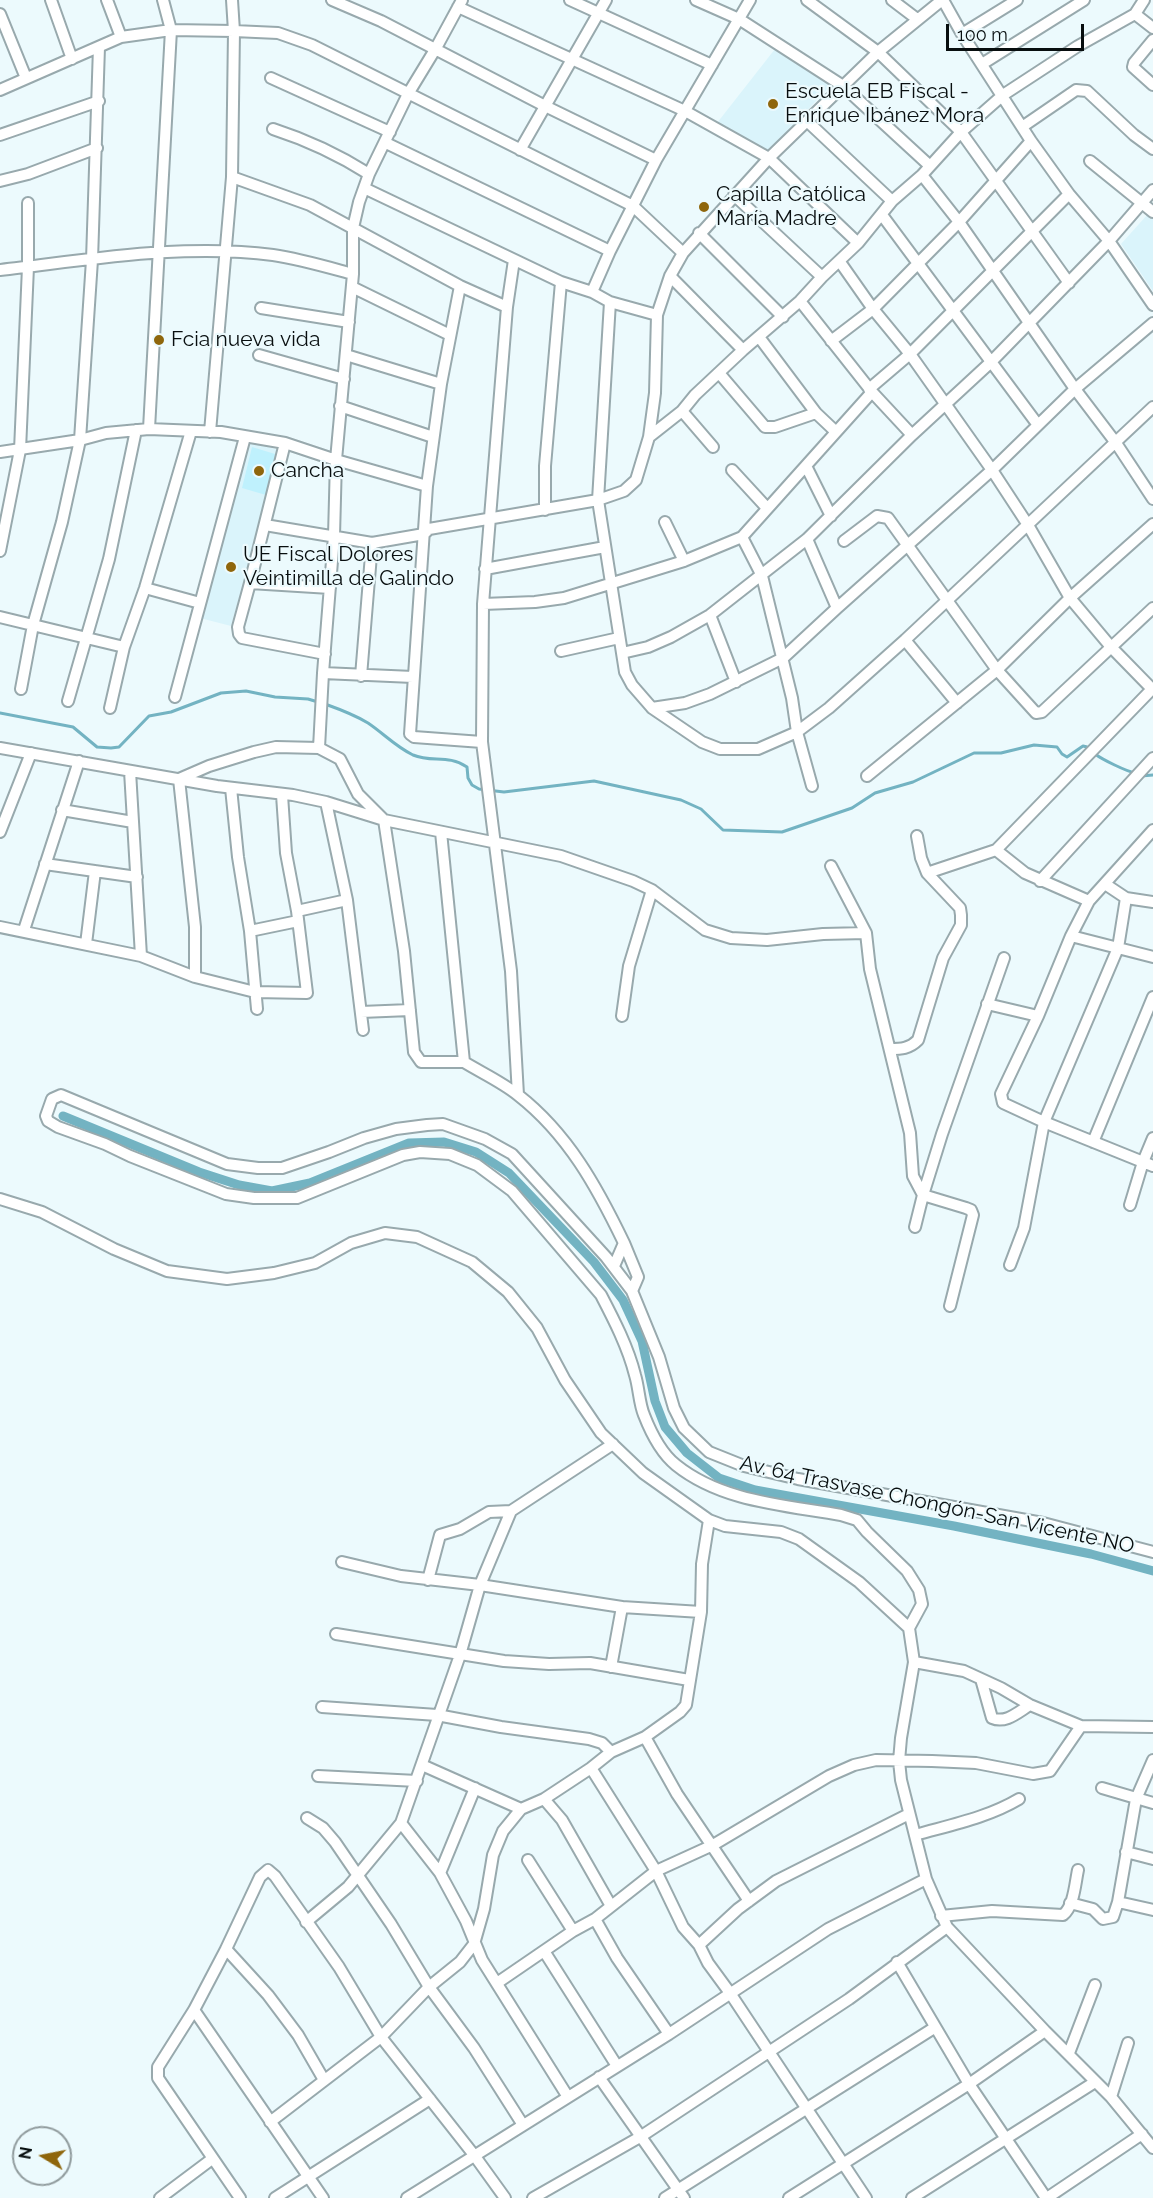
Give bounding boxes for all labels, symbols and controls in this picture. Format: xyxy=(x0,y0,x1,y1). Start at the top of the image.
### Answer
scale bar xyxy=(949,12,1087,50)
text: 100 m xyxy=(957,24,1008,45)
place label: Escuela EB Fiscal - Enrique Ibánez Mora xyxy=(785,79,984,129)
marker: Escuela EB Fiscal - Enrique Ibánez Mora xyxy=(766,97,780,111)
place label: Capilla Católica María Madre xyxy=(716,182,866,232)
marker: Capilla Católica María Madre xyxy=(697,200,711,214)
place label: Fcia nueva vida xyxy=(171,327,320,353)
marker: Fcia nueva vida xyxy=(152,333,166,347)
place label: Cancha xyxy=(271,458,344,484)
marker: Cancha xyxy=(252,464,266,478)
place label: UE Fiscal Dolores Veintimilla de Galindo xyxy=(243,542,454,592)
marker: UE Fiscal Dolores Veintimilla de Galindo xyxy=(224,560,238,574)
street label: Av. 64 Trasvase Chongón-San Vicente NO xyxy=(737,1451,1137,1559)
north arrow xyxy=(12,2126,72,2186)
text: N xyxy=(15,2145,36,2161)

